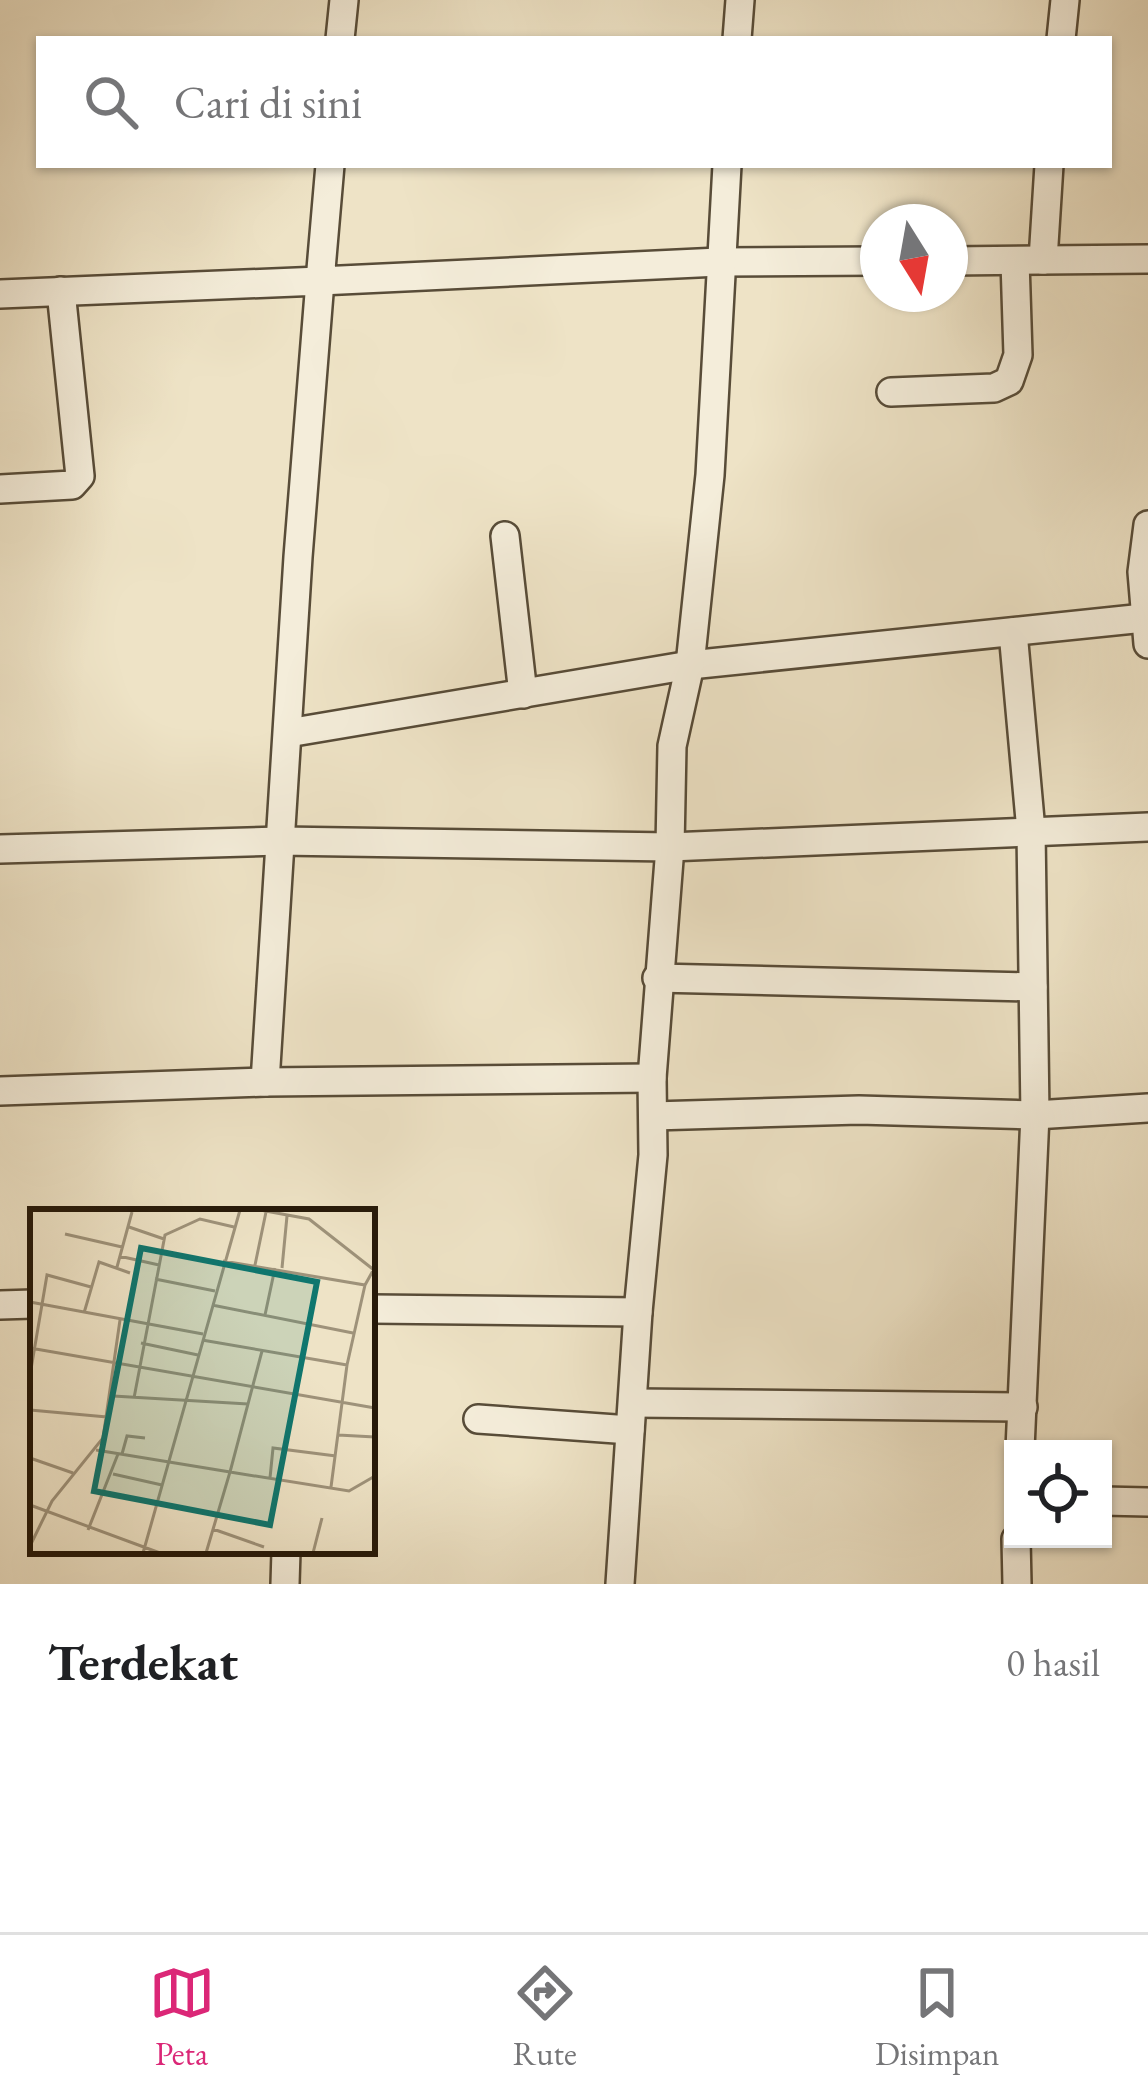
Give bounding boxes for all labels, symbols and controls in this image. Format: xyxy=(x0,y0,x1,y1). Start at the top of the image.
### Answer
search box xyxy=(36,36,1112,168)
icon: search xyxy=(78,69,144,135)
text: Cari di sini xyxy=(174,73,362,131)
north arrow xyxy=(860,204,968,312)
inset map xyxy=(30,1209,375,1554)
map controls xyxy=(1004,1440,1112,1548)
button: locate xyxy=(1004,1440,1112,1548)
text: Terdekat xyxy=(48,1629,238,1695)
text: 0 hasil xyxy=(1006,1637,1100,1688)
tab: Peta xyxy=(149,1960,215,2075)
tab: Rute xyxy=(512,1960,578,2075)
tab: Disimpan xyxy=(875,1960,999,2075)

